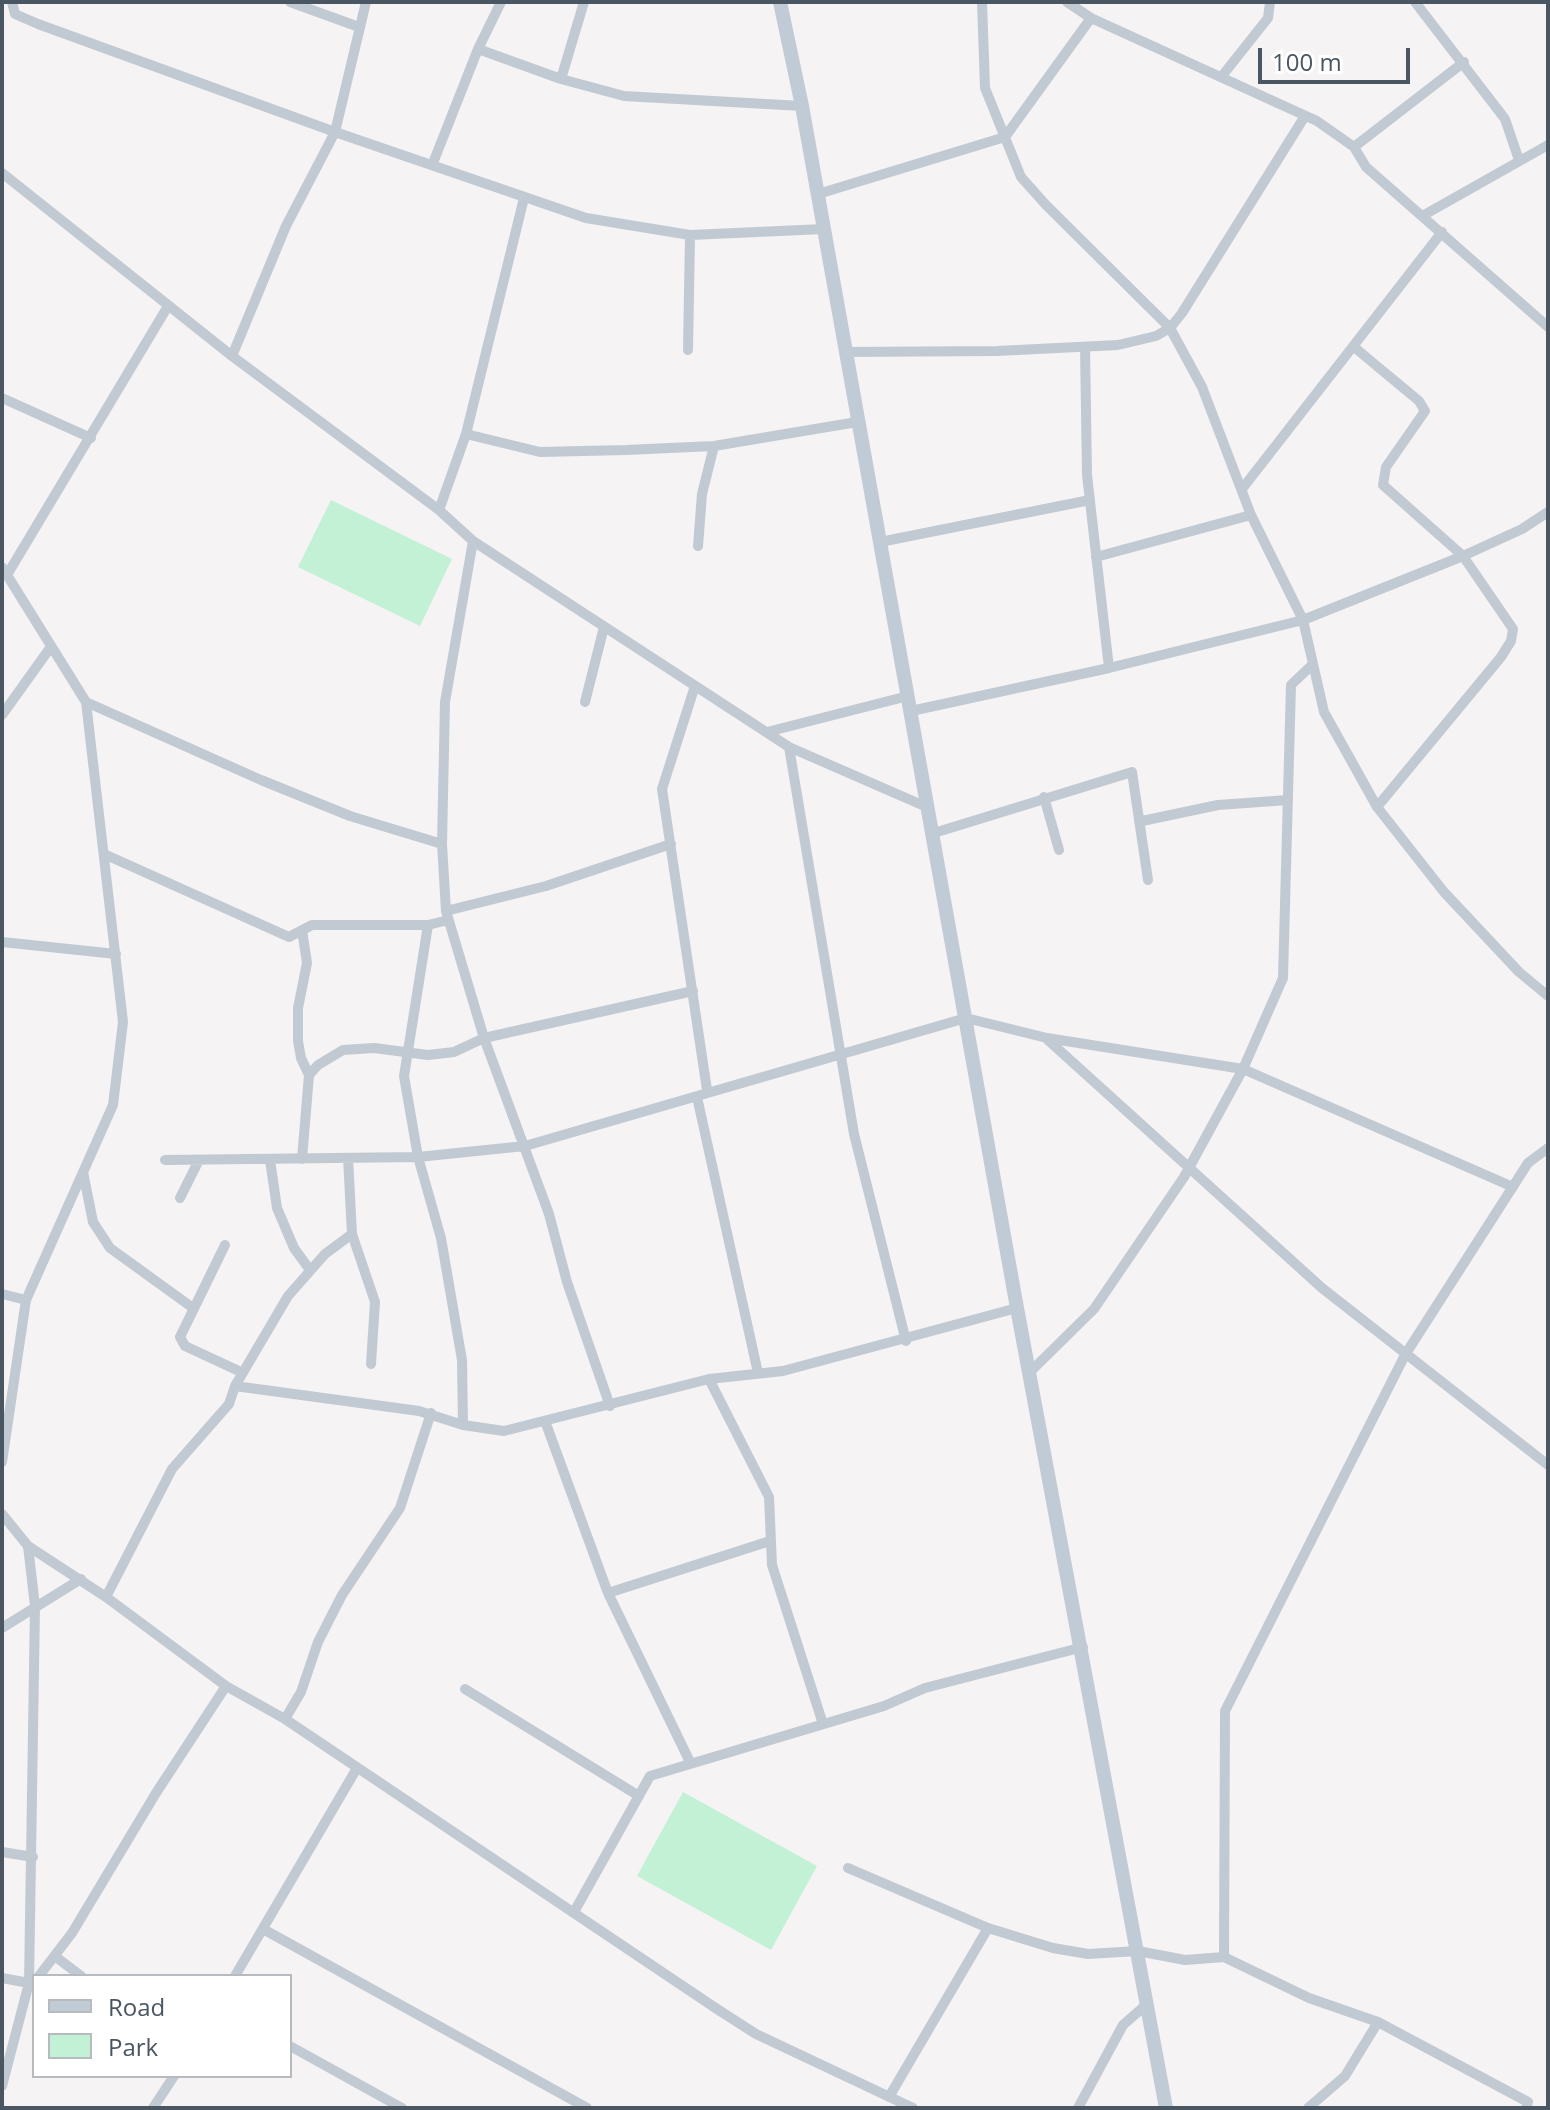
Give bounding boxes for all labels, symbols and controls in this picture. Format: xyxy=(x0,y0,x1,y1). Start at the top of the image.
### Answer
scale bar xyxy=(1262,32,1414,82)
text: 100 m xyxy=(1272,45,1342,78)
legend xyxy=(32,1974,292,2078)
text: Road xyxy=(108,1990,165,2023)
text: Park xyxy=(108,2030,158,2063)

